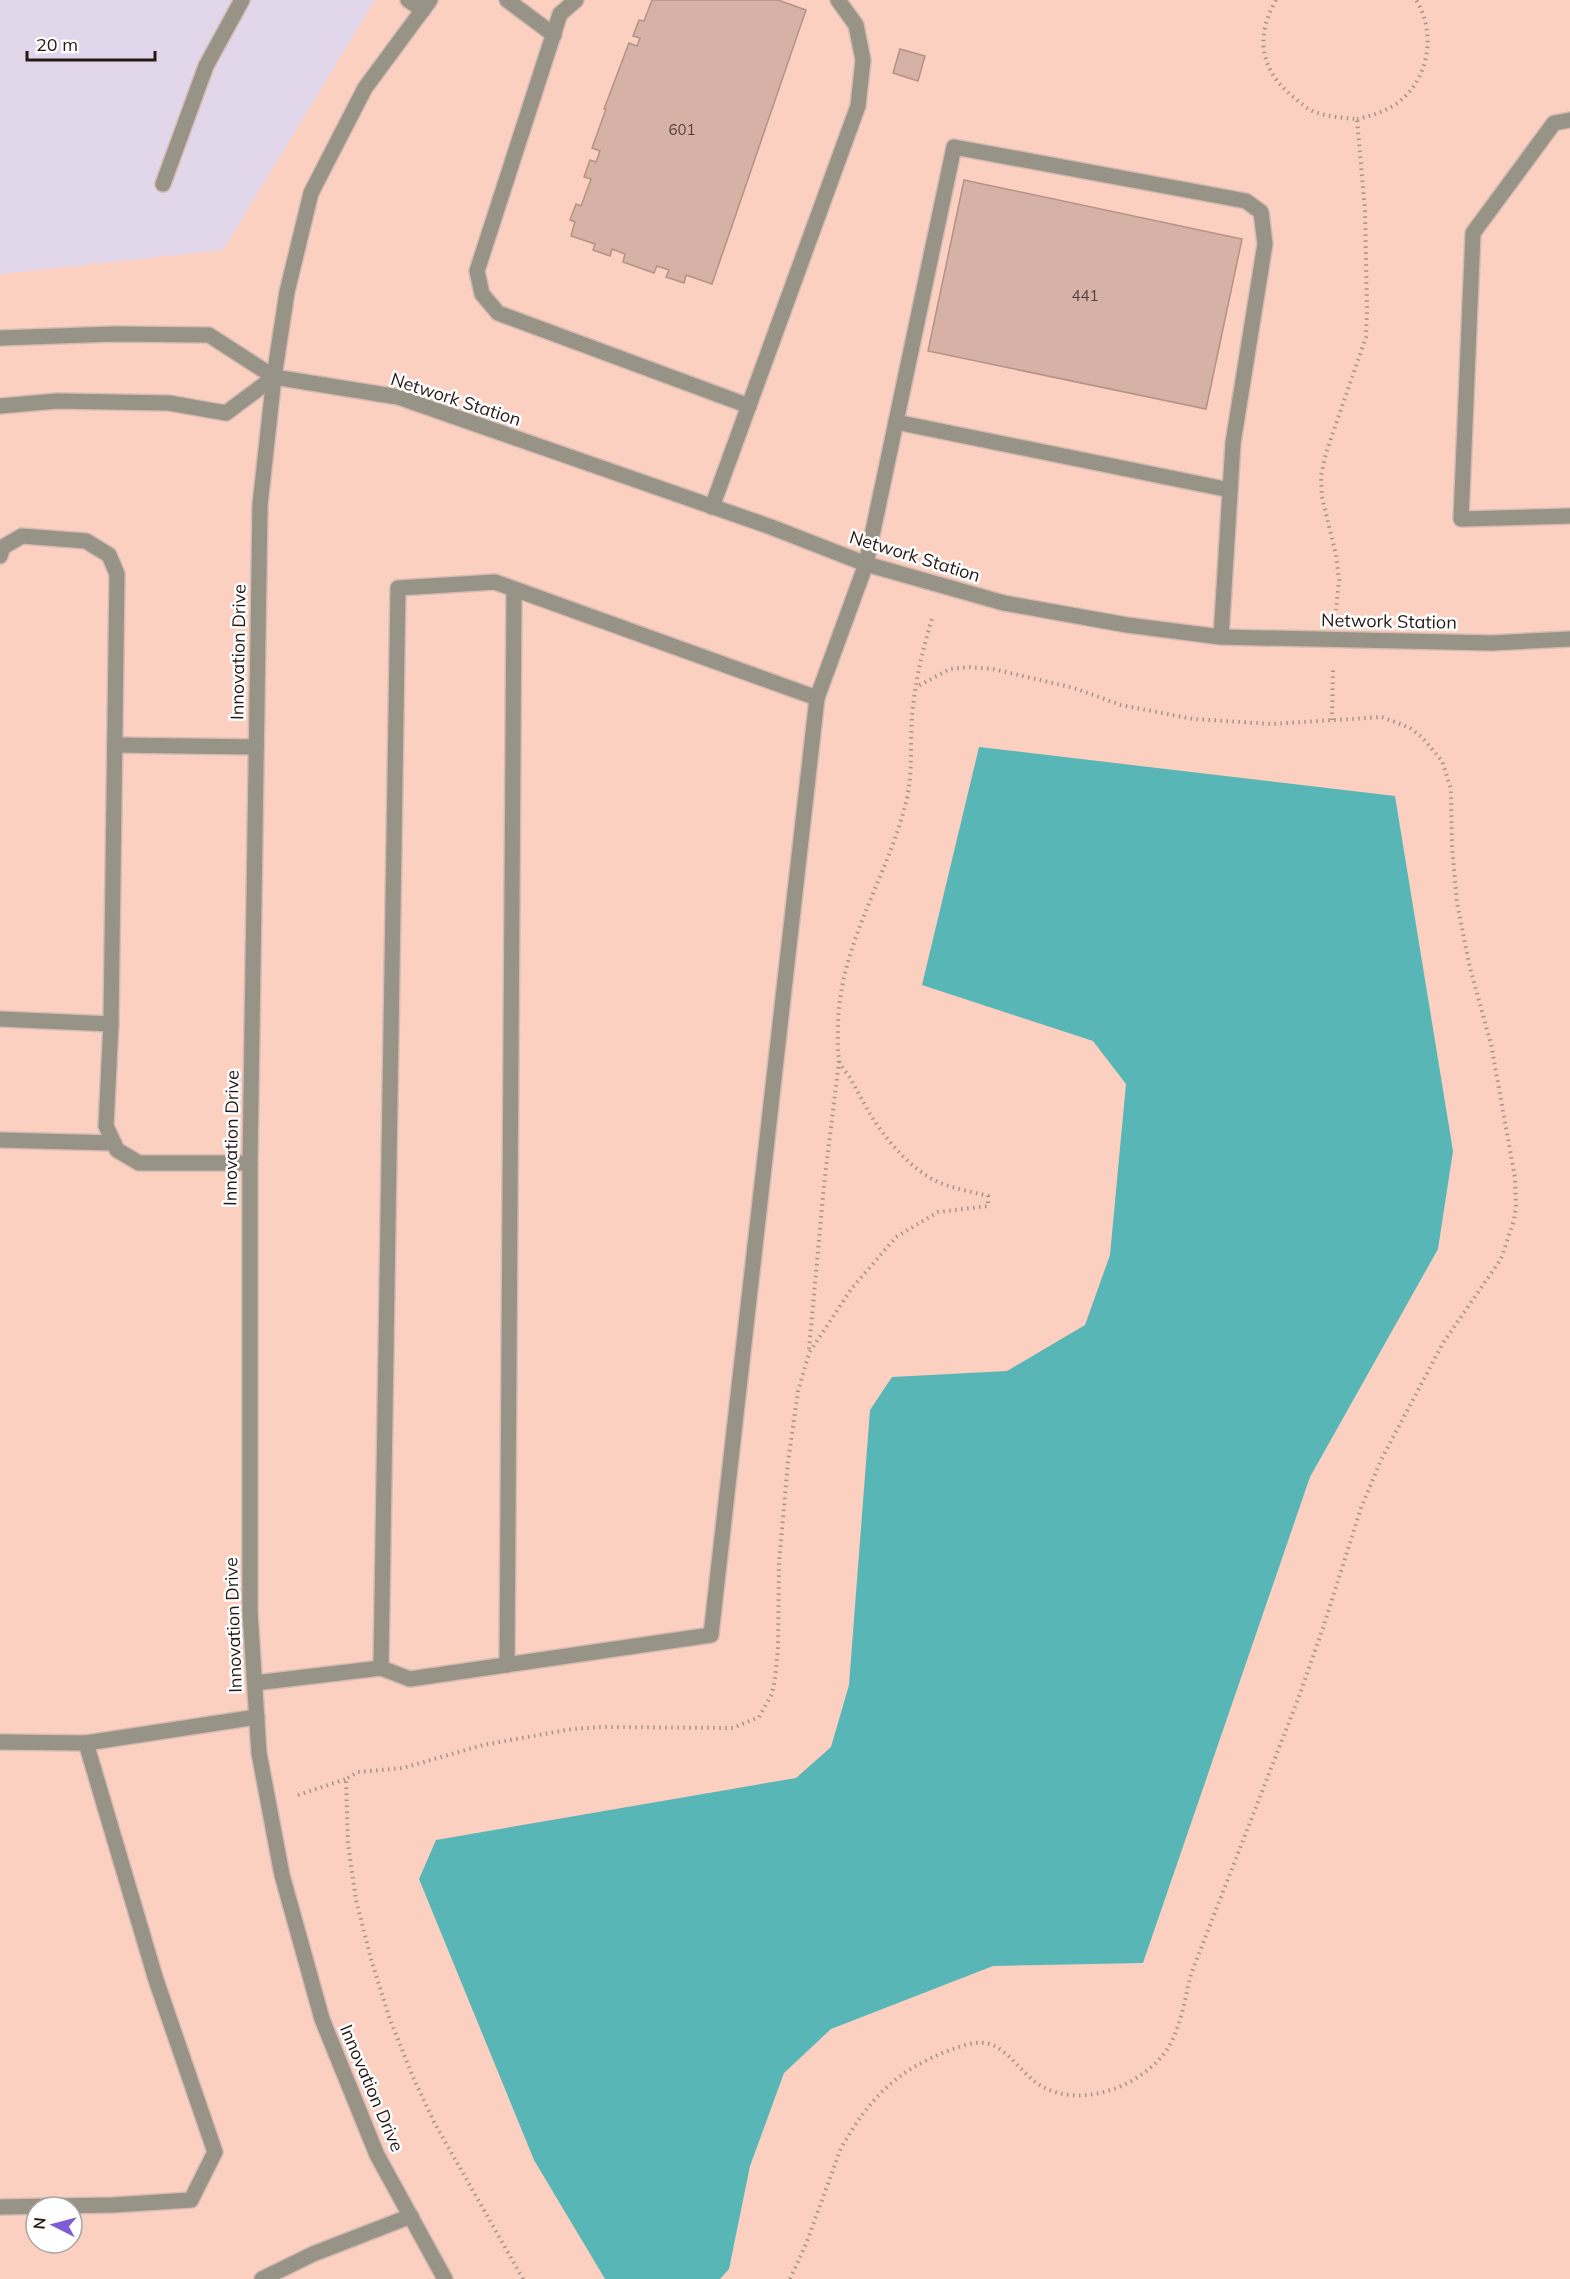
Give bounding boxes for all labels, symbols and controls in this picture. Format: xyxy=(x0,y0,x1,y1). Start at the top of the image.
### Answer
scale bar xyxy=(27,24,154,62)
text: 20 m xyxy=(36,33,78,56)
house number: 601 xyxy=(668,120,696,139)
house number: 441 xyxy=(1071,286,1099,305)
street label: Network Station xyxy=(388,367,524,431)
street label: Network Station xyxy=(847,525,983,587)
street label: Innovation Drive xyxy=(225,584,251,720)
street label: Network Station xyxy=(1321,608,1457,634)
street label: Innovation Drive xyxy=(218,1070,244,1206)
street label: Innovation Drive xyxy=(219,1557,247,1693)
street label: Innovation Drive xyxy=(335,2021,409,2155)
north arrow xyxy=(24,2195,84,2255)
text: N xyxy=(29,2216,50,2230)

